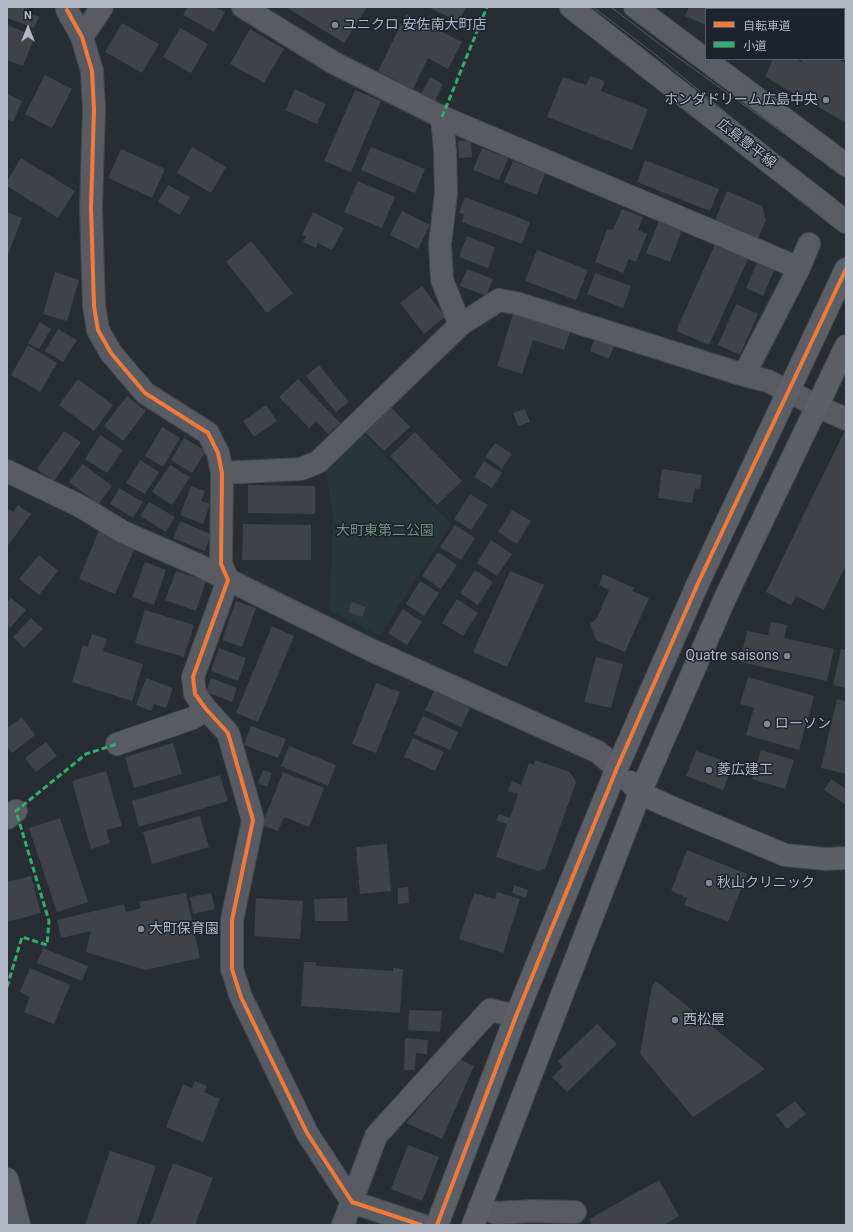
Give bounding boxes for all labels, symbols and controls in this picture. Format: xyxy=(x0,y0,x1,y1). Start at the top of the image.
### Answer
north arrow xyxy=(8,8,48,48)
legend xyxy=(705,8,845,60)
text: N xyxy=(24,9,32,22)
place label: ユニクロ 安佐南大町店 xyxy=(343,17,486,33)
text: 自転車道 xyxy=(743,19,791,33)
marker: ユニクロ 安佐南大町店 xyxy=(330,20,340,30)
text: 小道 xyxy=(743,39,767,53)
place label: ホンダドリーム広島中央 xyxy=(664,92,818,108)
marker: ホンダドリーム広島中央 xyxy=(821,95,831,105)
street label: 広島豊平線 xyxy=(713,116,779,172)
park label: 大町東第二公園 xyxy=(336,523,434,539)
place label: Quatre saisons xyxy=(686,648,779,664)
marker: Quatre saisons xyxy=(782,651,792,661)
place label: ローソン xyxy=(775,716,831,732)
marker: ローソン xyxy=(762,719,772,729)
place label: 菱広建工 xyxy=(717,762,773,778)
marker: 菱広建工 xyxy=(704,765,714,775)
place label: 秋山クリニック xyxy=(717,875,815,891)
marker: 秋山クリニック xyxy=(704,878,714,888)
place label: 大町保育園 xyxy=(149,921,219,937)
marker: 大町保育園 xyxy=(136,924,146,934)
place label: 西松屋 xyxy=(683,1012,725,1028)
marker: 西松屋 xyxy=(670,1015,680,1025)

